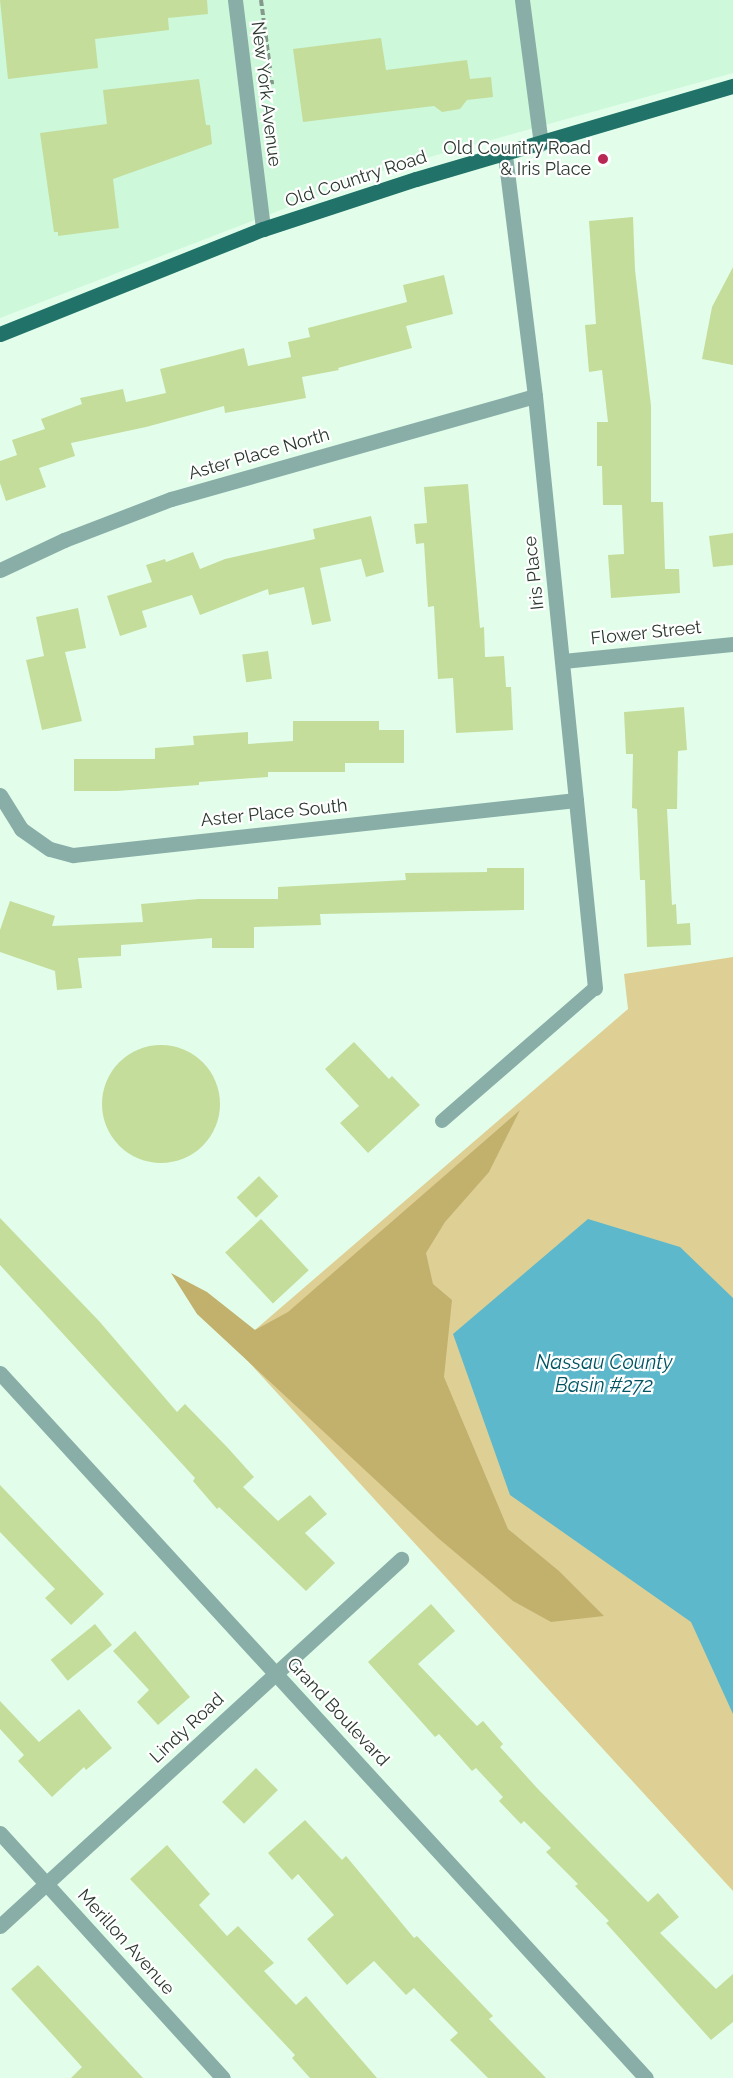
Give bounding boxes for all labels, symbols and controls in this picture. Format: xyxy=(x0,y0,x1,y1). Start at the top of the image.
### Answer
street label: New York Avenue xyxy=(246,19,286,169)
place label: Old Country Road & Iris Place xyxy=(443,138,591,180)
street label: Old Country Road xyxy=(282,146,430,212)
marker: Old Country Road & Iris Place xyxy=(596,152,610,166)
street label: Aster Place North xyxy=(186,423,332,485)
street label: Iris Place xyxy=(519,535,549,611)
street label: Flower Street xyxy=(589,616,703,650)
street label: Aster Place South xyxy=(199,795,349,831)
water label: Nassau County Basin #272 xyxy=(536,1351,672,1398)
street label: Grand Boulevard xyxy=(282,1653,394,1771)
street label: Lindy Road xyxy=(145,1688,229,1768)
street label: Merillon Avenue xyxy=(73,1885,179,1999)

